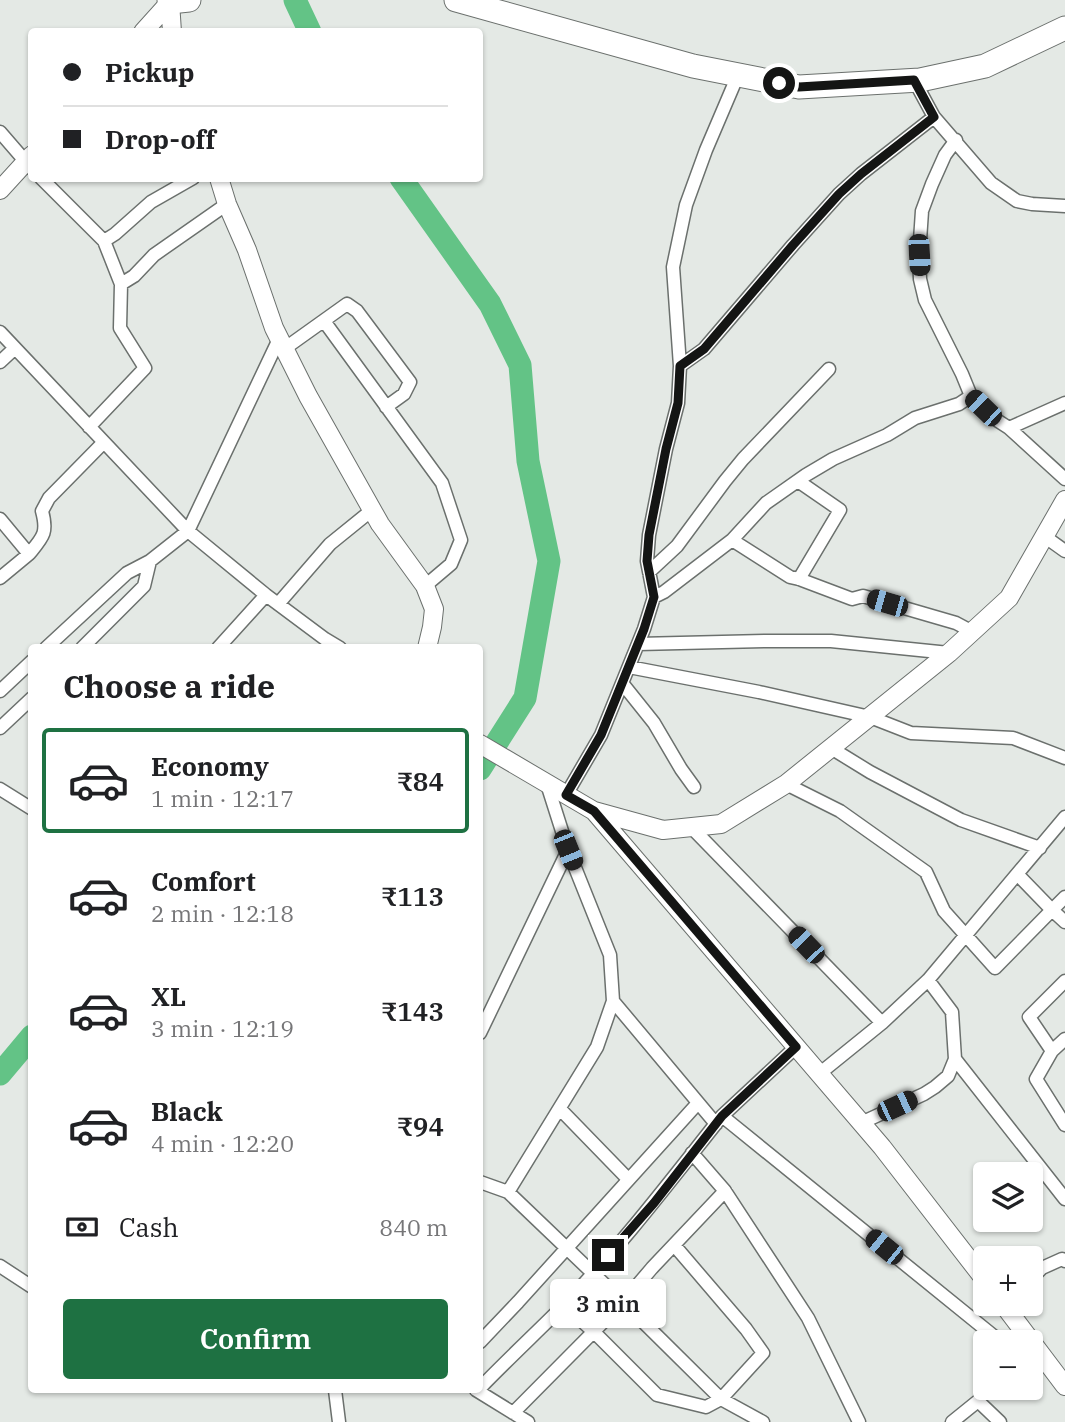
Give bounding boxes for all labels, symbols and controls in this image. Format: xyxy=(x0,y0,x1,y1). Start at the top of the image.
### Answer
text: Pickup xyxy=(105,55,195,89)
route start xyxy=(763,67,795,99)
text: Drop-off xyxy=(105,122,216,156)
car xyxy=(908,233,931,277)
car xyxy=(961,386,1006,430)
car xyxy=(864,587,911,619)
text: Choose a ride xyxy=(63,665,275,707)
icon: car xyxy=(67,749,130,812)
text: Economy xyxy=(151,749,269,783)
text: ₹84 xyxy=(396,764,444,798)
text: 1 min · 12:17 xyxy=(151,783,294,813)
car xyxy=(551,827,586,873)
icon: car xyxy=(67,864,130,927)
text: Comfort xyxy=(151,864,256,898)
text: ₹113 xyxy=(381,879,444,913)
text: 2 min · 12:18 xyxy=(151,898,294,928)
car xyxy=(784,923,829,967)
icon: car xyxy=(67,979,130,1042)
text: XL xyxy=(151,979,186,1013)
text: ₹143 xyxy=(381,994,444,1028)
text: 3 min · 12:19 xyxy=(151,1013,294,1043)
car xyxy=(874,1088,921,1124)
icon: car xyxy=(67,1094,130,1157)
text: Black xyxy=(151,1094,223,1128)
text: ₹94 xyxy=(396,1109,444,1143)
text: 4 min · 12:20 xyxy=(151,1128,294,1158)
map controls xyxy=(973,1162,1043,1400)
button: layers xyxy=(973,1162,1043,1232)
icon: cash xyxy=(63,1208,101,1246)
text: Cash xyxy=(119,1210,179,1244)
text: 840 m xyxy=(379,1212,448,1242)
car xyxy=(862,1226,907,1268)
route end xyxy=(592,1239,624,1271)
button: + xyxy=(973,1246,1043,1316)
callout: 3 min xyxy=(550,1280,666,1328)
text: 3 min xyxy=(576,1288,640,1318)
button: Confirm xyxy=(63,1299,448,1379)
button: − xyxy=(973,1330,1043,1400)

